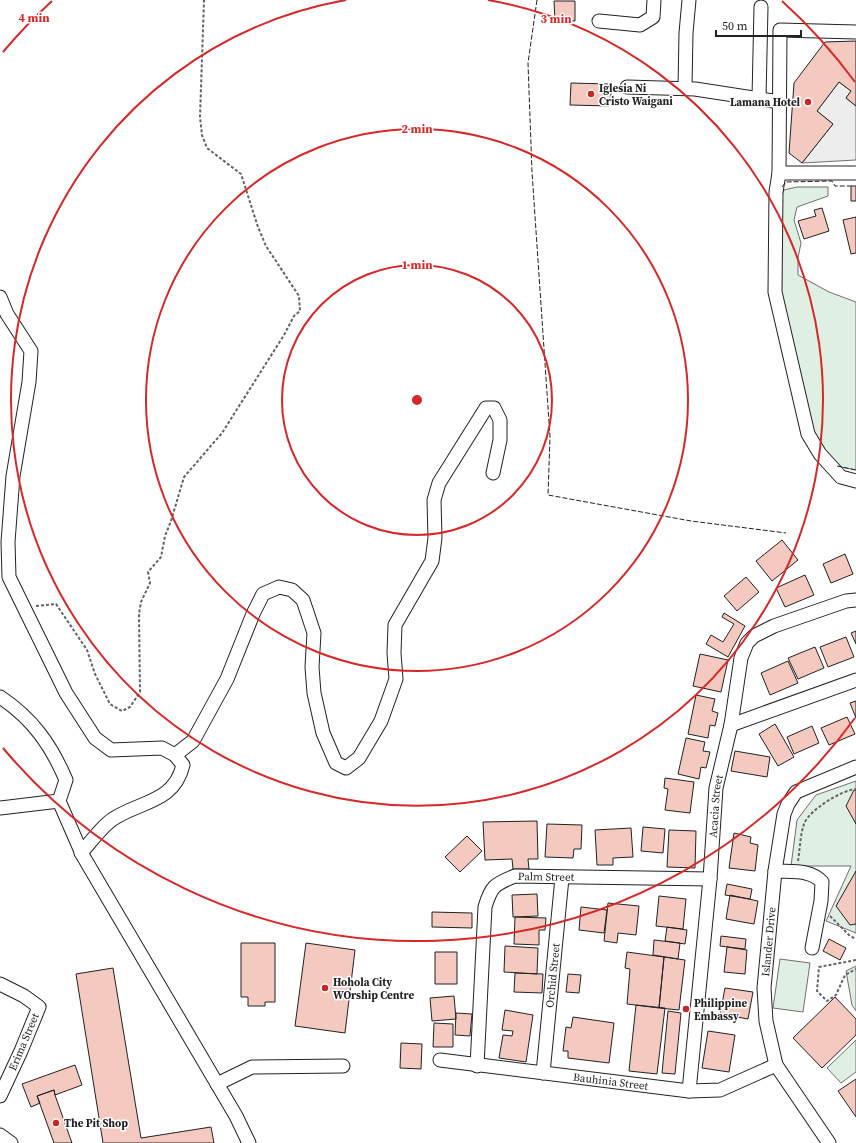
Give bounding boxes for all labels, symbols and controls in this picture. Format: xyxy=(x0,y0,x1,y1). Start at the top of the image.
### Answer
text: 4 min xyxy=(18,10,50,26)
text: 3 min xyxy=(540,11,572,27)
scale bar xyxy=(716,12,801,38)
text: 50 m xyxy=(722,18,748,34)
place label: Iglesia Ni Cristo Waigani xyxy=(599,81,673,109)
marker: Iglesia Ni Cristo Waigani xyxy=(586,89,596,99)
place label: Lamana Hotel xyxy=(730,95,800,110)
marker: Lamana Hotel xyxy=(803,97,813,107)
text: 2 min xyxy=(401,121,433,137)
text: 1 min xyxy=(401,257,433,273)
centre of rings xyxy=(410,393,424,407)
street label: Acacia Street xyxy=(705,773,727,838)
street label: Palm Street xyxy=(518,869,575,884)
street label: Islander Drive xyxy=(758,906,779,977)
street label: Orchid Street xyxy=(542,942,563,1008)
place label: Hohola City WOrship Centre xyxy=(333,975,414,1003)
marker: Hohola City WOrship Centre xyxy=(320,983,330,993)
place label: Philippine Embassy xyxy=(694,996,747,1024)
marker: Philippine Embassy xyxy=(681,1004,691,1014)
street label: Erima Street xyxy=(5,1011,43,1073)
street label: Bauhinia Street xyxy=(572,1069,649,1093)
place label: The Pit Shop xyxy=(64,1116,128,1131)
marker: The Pit Shop xyxy=(51,1118,61,1128)

